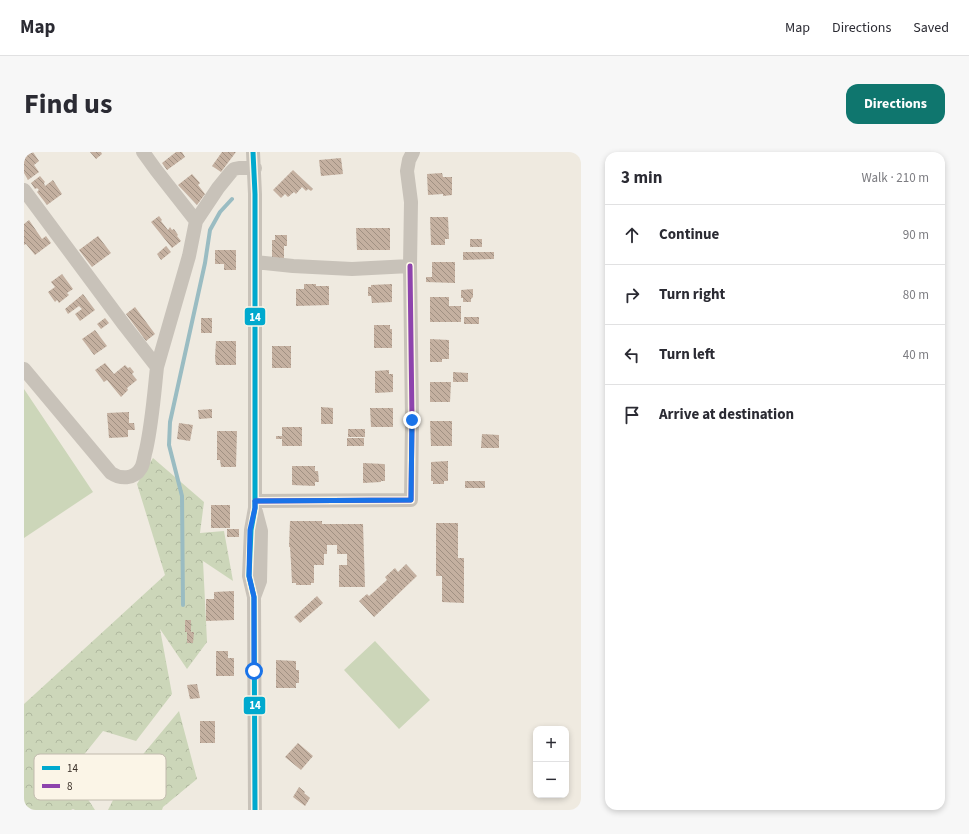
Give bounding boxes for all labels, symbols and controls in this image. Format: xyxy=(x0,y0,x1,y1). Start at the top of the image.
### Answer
text: Map xyxy=(20,14,55,41)
text: Map xyxy=(785,18,810,38)
text: Directions xyxy=(832,18,891,38)
text: Saved xyxy=(913,18,949,38)
text: Find us xyxy=(24,84,112,124)
button: Directions xyxy=(846,84,945,124)
text: 3 min xyxy=(621,166,662,190)
text: Walk · 210 m xyxy=(861,169,929,187)
icon: ahead xyxy=(621,224,643,246)
text: Continue xyxy=(659,224,719,245)
text: 90 m xyxy=(903,226,929,244)
icon: right xyxy=(621,284,643,306)
text: Turn right xyxy=(659,284,725,305)
text: 80 m xyxy=(903,286,929,304)
line badge: 14 xyxy=(244,307,266,326)
text: 14 xyxy=(249,310,261,325)
icon: left xyxy=(621,344,643,366)
text: Turn left xyxy=(659,344,715,365)
text: 40 m xyxy=(903,346,929,364)
icon: arrive xyxy=(621,404,643,426)
text: Arrive at destination xyxy=(659,404,794,425)
route end xyxy=(403,411,421,429)
route start xyxy=(245,662,263,680)
line badge: 14 xyxy=(243,696,266,715)
text: 14 xyxy=(249,698,261,713)
map controls xyxy=(533,726,569,798)
button: + xyxy=(533,726,569,762)
legend xyxy=(34,754,166,800)
text: 14 xyxy=(67,761,78,776)
button: − xyxy=(533,762,569,798)
text: 8 xyxy=(67,779,73,794)

